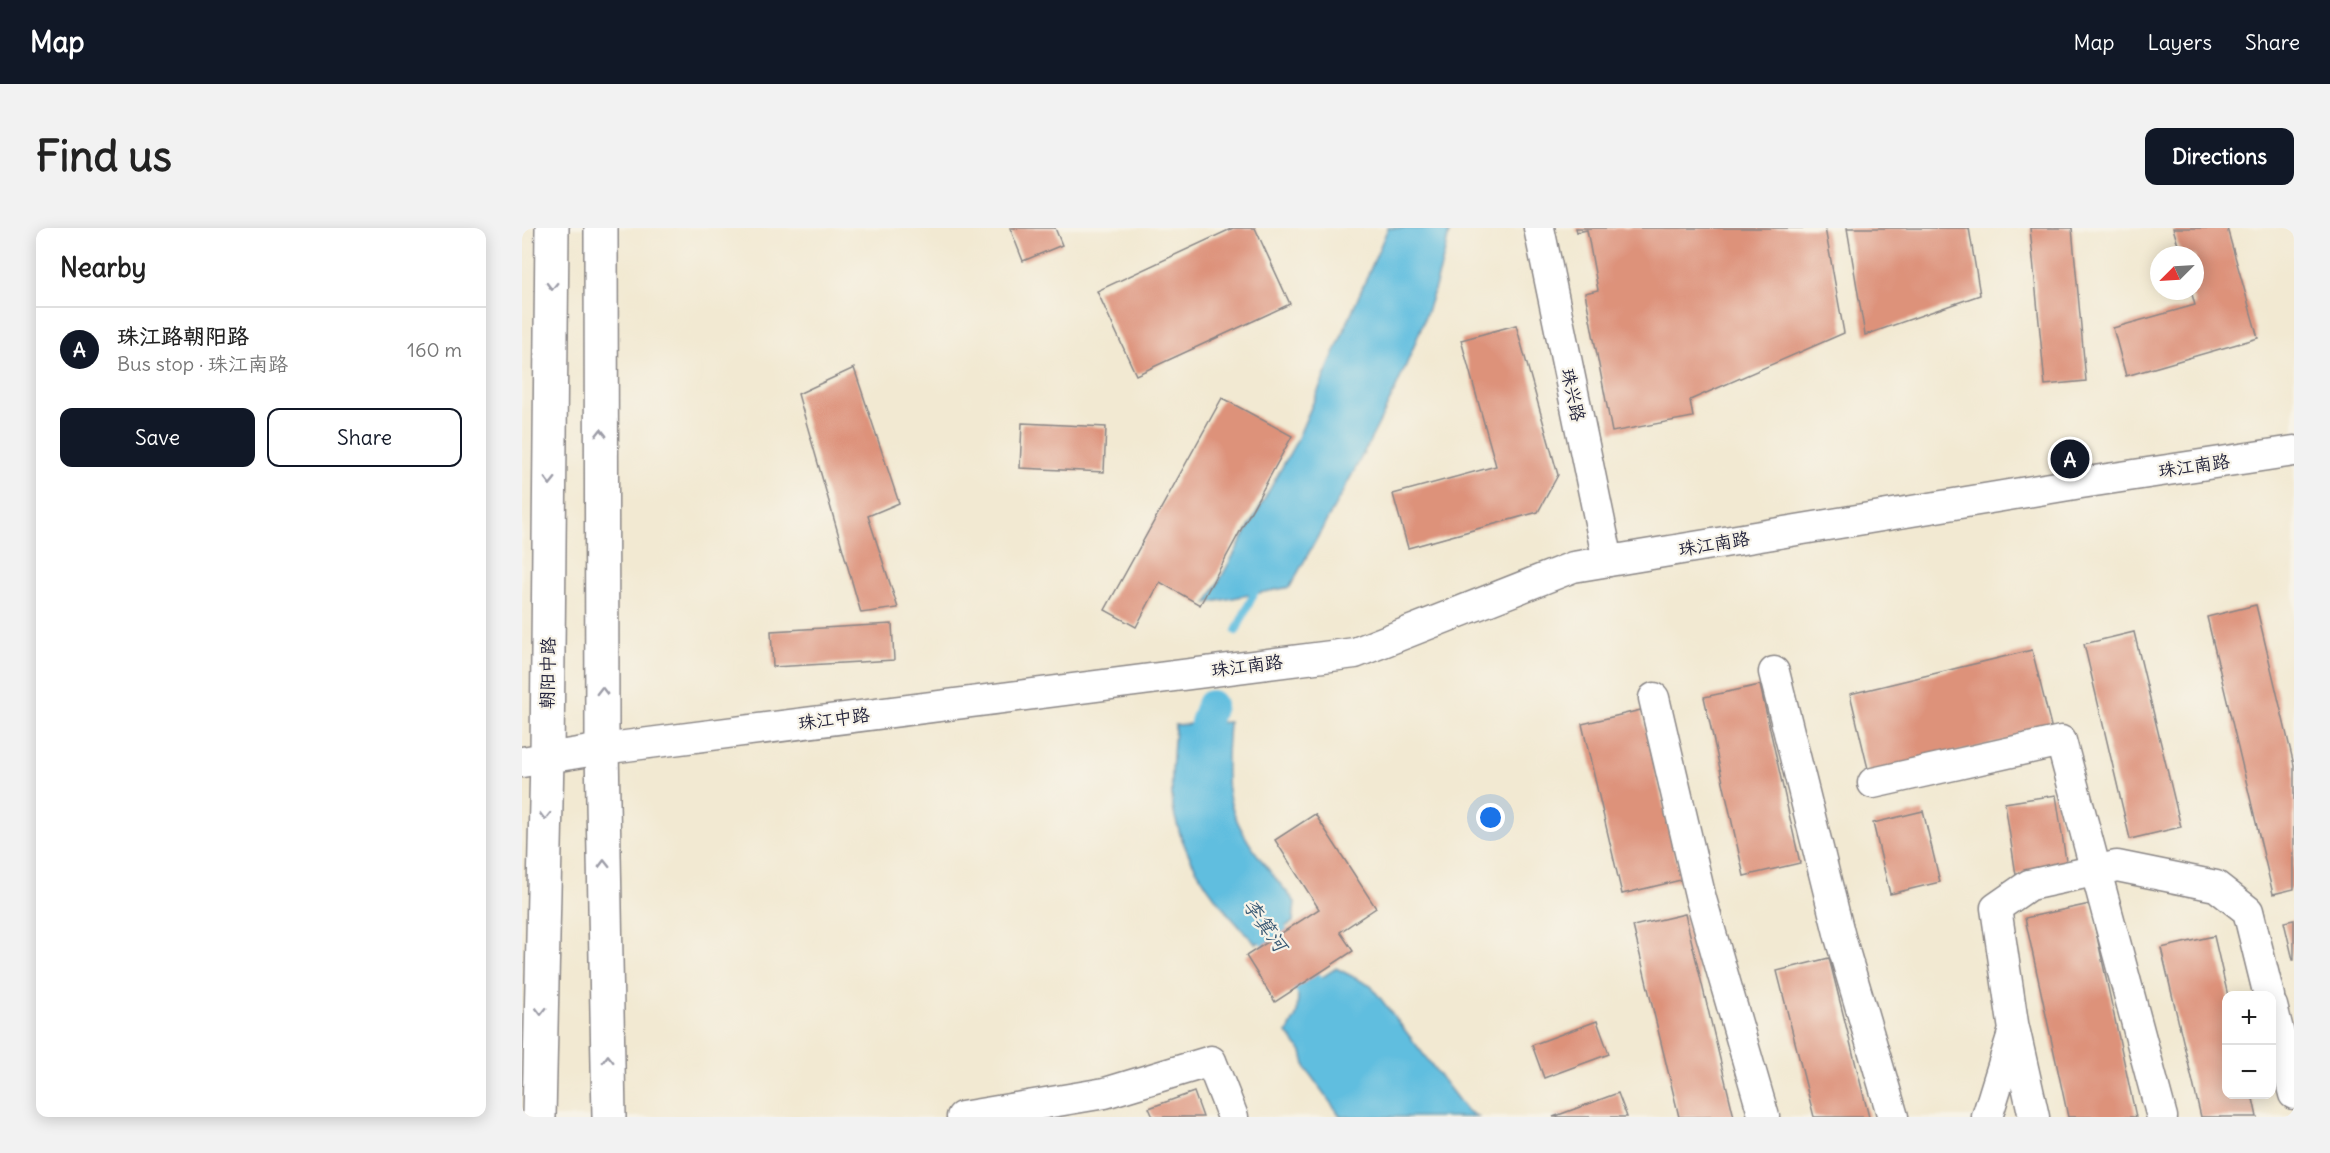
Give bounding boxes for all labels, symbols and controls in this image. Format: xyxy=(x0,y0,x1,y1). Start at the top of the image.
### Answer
text: Map xyxy=(30,24,84,60)
text: Map xyxy=(2074,29,2114,56)
text: Layers xyxy=(2147,29,2212,56)
text: Share xyxy=(2245,29,2300,56)
button: Directions xyxy=(2145,128,2294,185)
text: Find us xyxy=(36,130,172,182)
north arrow xyxy=(2150,246,2204,300)
text: Nearby xyxy=(60,251,146,284)
one-way arrow xyxy=(546,282,558,291)
text: 珠江路朝阳路 xyxy=(117,322,249,350)
text: A xyxy=(73,337,86,362)
text: 160 m xyxy=(407,337,462,362)
text: Bus stop · 珠江南路 xyxy=(117,351,288,376)
street label: 珠兴路 xyxy=(1557,366,1590,424)
button: Save xyxy=(60,408,255,467)
button: Share xyxy=(267,408,462,467)
one-way arrow xyxy=(595,428,607,437)
pin: A xyxy=(2050,436,2090,482)
street label: 珠江南路 xyxy=(2157,449,2231,482)
one-way arrow xyxy=(544,477,556,486)
street label: 珠江南路 xyxy=(1677,527,1751,560)
street label: 朝阳中路 xyxy=(535,637,560,709)
street label: 珠江南路 xyxy=(1210,650,1284,681)
one-way arrow xyxy=(596,686,608,695)
street label: 珠江中路 xyxy=(797,703,871,734)
your location xyxy=(1476,803,1505,832)
one-way arrow xyxy=(539,811,552,820)
one-way arrow xyxy=(598,859,610,868)
water label: 李箕河 xyxy=(1238,893,1295,959)
map controls xyxy=(2222,991,2276,1099)
button: + xyxy=(2222,991,2276,1045)
one-way arrow xyxy=(535,1006,547,1015)
button: − xyxy=(2222,1045,2276,1099)
one-way arrow xyxy=(602,1054,614,1063)

